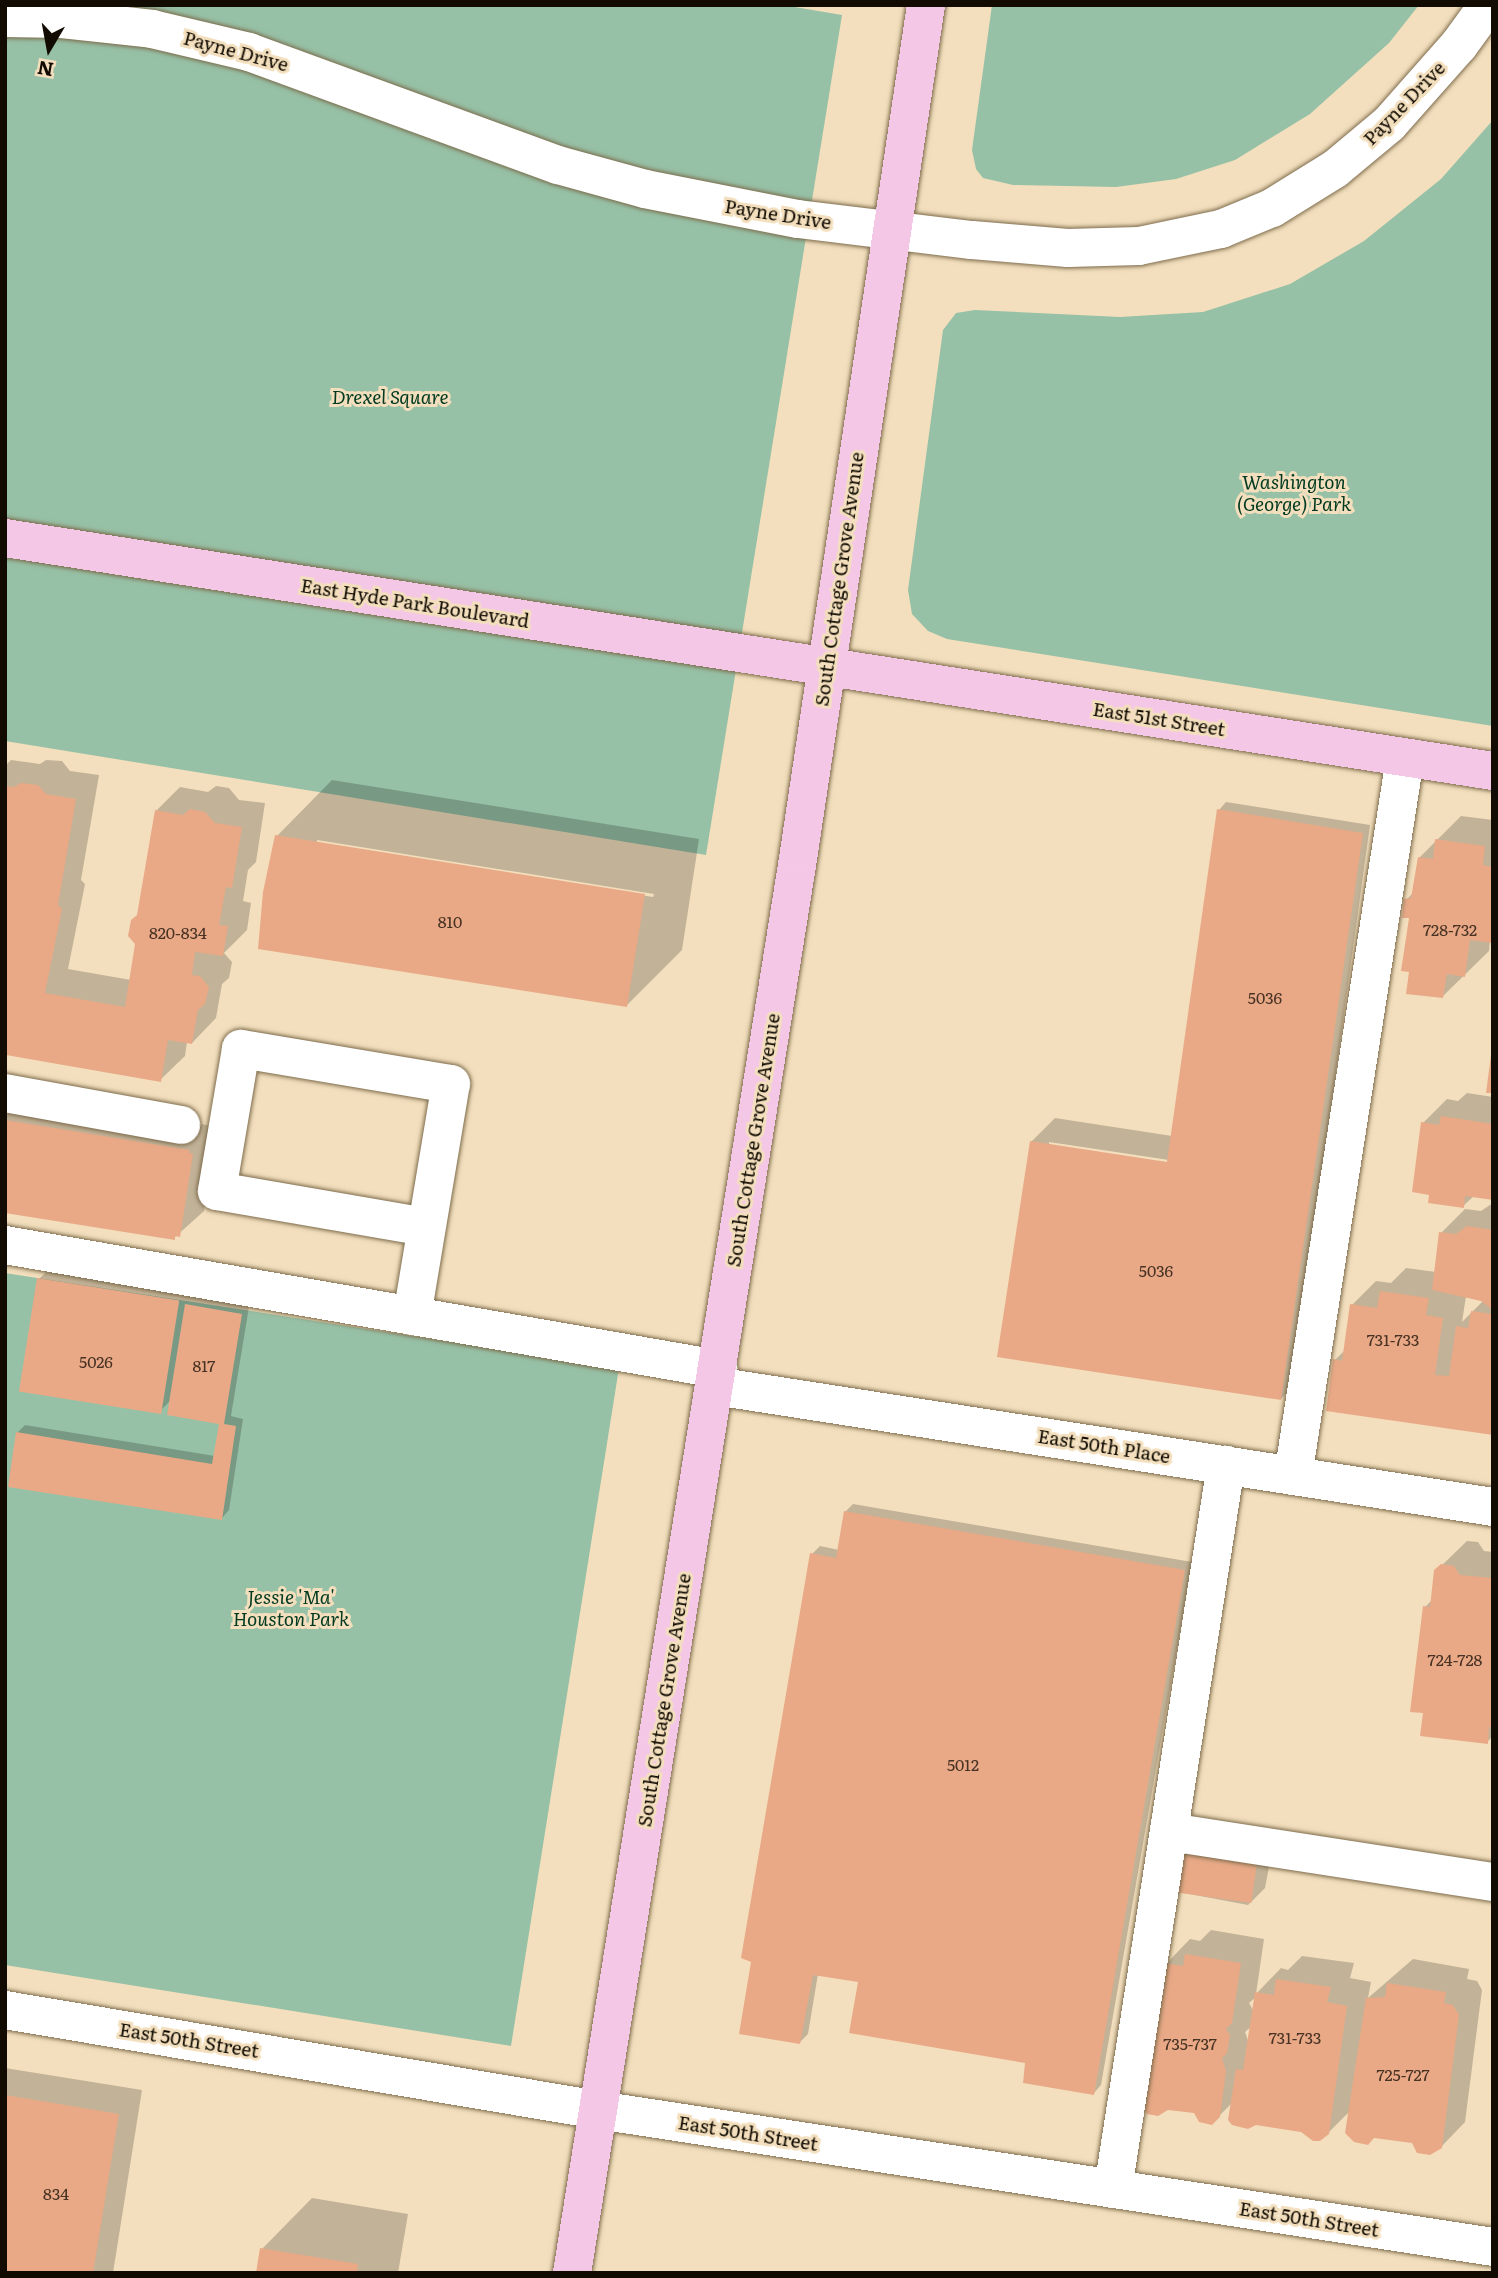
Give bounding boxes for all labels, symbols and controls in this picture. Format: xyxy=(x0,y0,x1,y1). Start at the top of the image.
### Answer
north arrow xyxy=(14,14,84,84)
street label: Payne Drive xyxy=(181,26,291,76)
text: N xyxy=(35,55,56,85)
street label: Payne Drive xyxy=(1358,56,1450,150)
street label: Payne Drive xyxy=(723,194,833,234)
park label: Drexel Square xyxy=(332,386,448,408)
street label: South Cottage Grove Avenue xyxy=(810,450,868,708)
park label: Washington (George) Park xyxy=(1237,471,1351,515)
street label: East Hyde Park Boulevard xyxy=(299,574,531,632)
street label: East 51st Street xyxy=(1091,697,1227,741)
house number: 810 xyxy=(438,911,462,931)
house number: 728-732 xyxy=(1423,919,1477,939)
house number: 820-834 xyxy=(149,922,207,942)
house number: 5036 xyxy=(1248,987,1282,1007)
street label: South Cottage Grove Avenue xyxy=(722,1012,784,1268)
house number: 5036 xyxy=(1139,1260,1173,1280)
house number: 731-733 xyxy=(1367,1329,1419,1349)
house number: 5026 xyxy=(79,1351,113,1371)
house number: 817 xyxy=(193,1355,215,1375)
street label: East 50th Place xyxy=(1036,1424,1172,1468)
street label: South Cottage Grove Avenue xyxy=(633,1572,695,1828)
park label: Jessie 'Ma' Houston Park xyxy=(233,1586,349,1630)
house number: 724-728 xyxy=(1428,1649,1482,1669)
house number: 5012 xyxy=(947,1754,979,1774)
street label: East 50th Street xyxy=(118,2018,260,2062)
house number: 731-733 xyxy=(1269,2027,1321,2047)
house number: 735-737 xyxy=(1163,2033,1217,2053)
house number: 725-727 xyxy=(1376,2064,1430,2084)
street label: East 50th Street xyxy=(677,2111,819,2155)
house number: 834 xyxy=(43,2183,69,2203)
street label: East 50th Street xyxy=(1238,2197,1380,2241)

